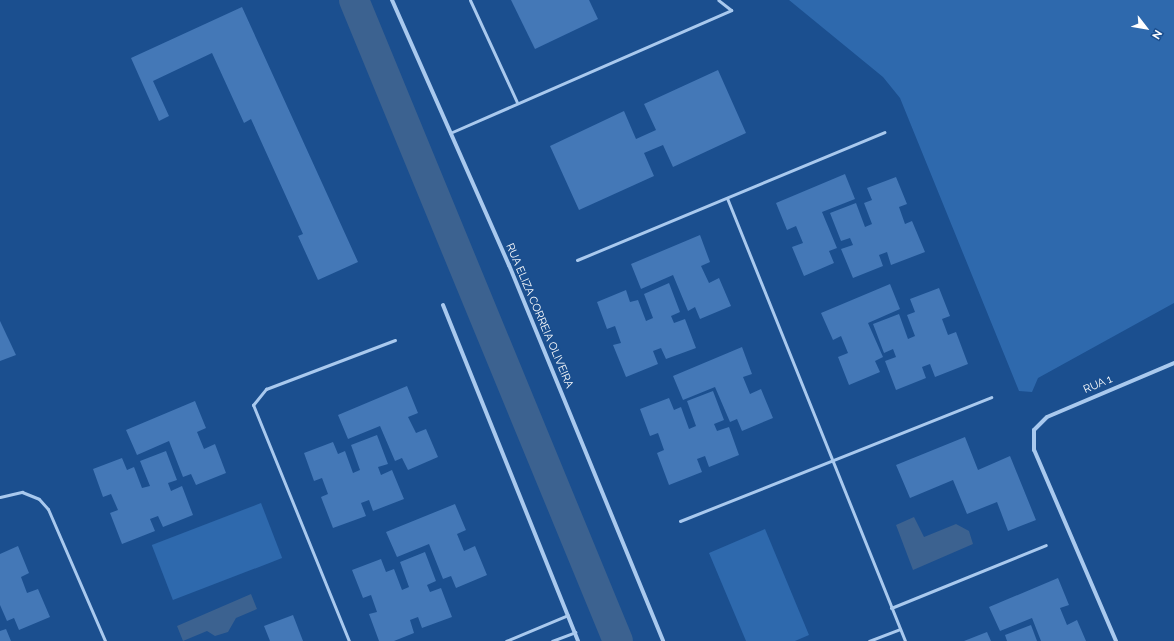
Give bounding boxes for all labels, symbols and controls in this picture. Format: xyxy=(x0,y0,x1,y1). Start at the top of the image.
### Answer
north arrow xyxy=(1126,8,1166,48)
text: N xyxy=(1149,27,1164,41)
street label: RUA ELIZA CORREIA OLIVEIRA xyxy=(502,241,576,391)
street label: RUA 1 xyxy=(1082,373,1114,397)

